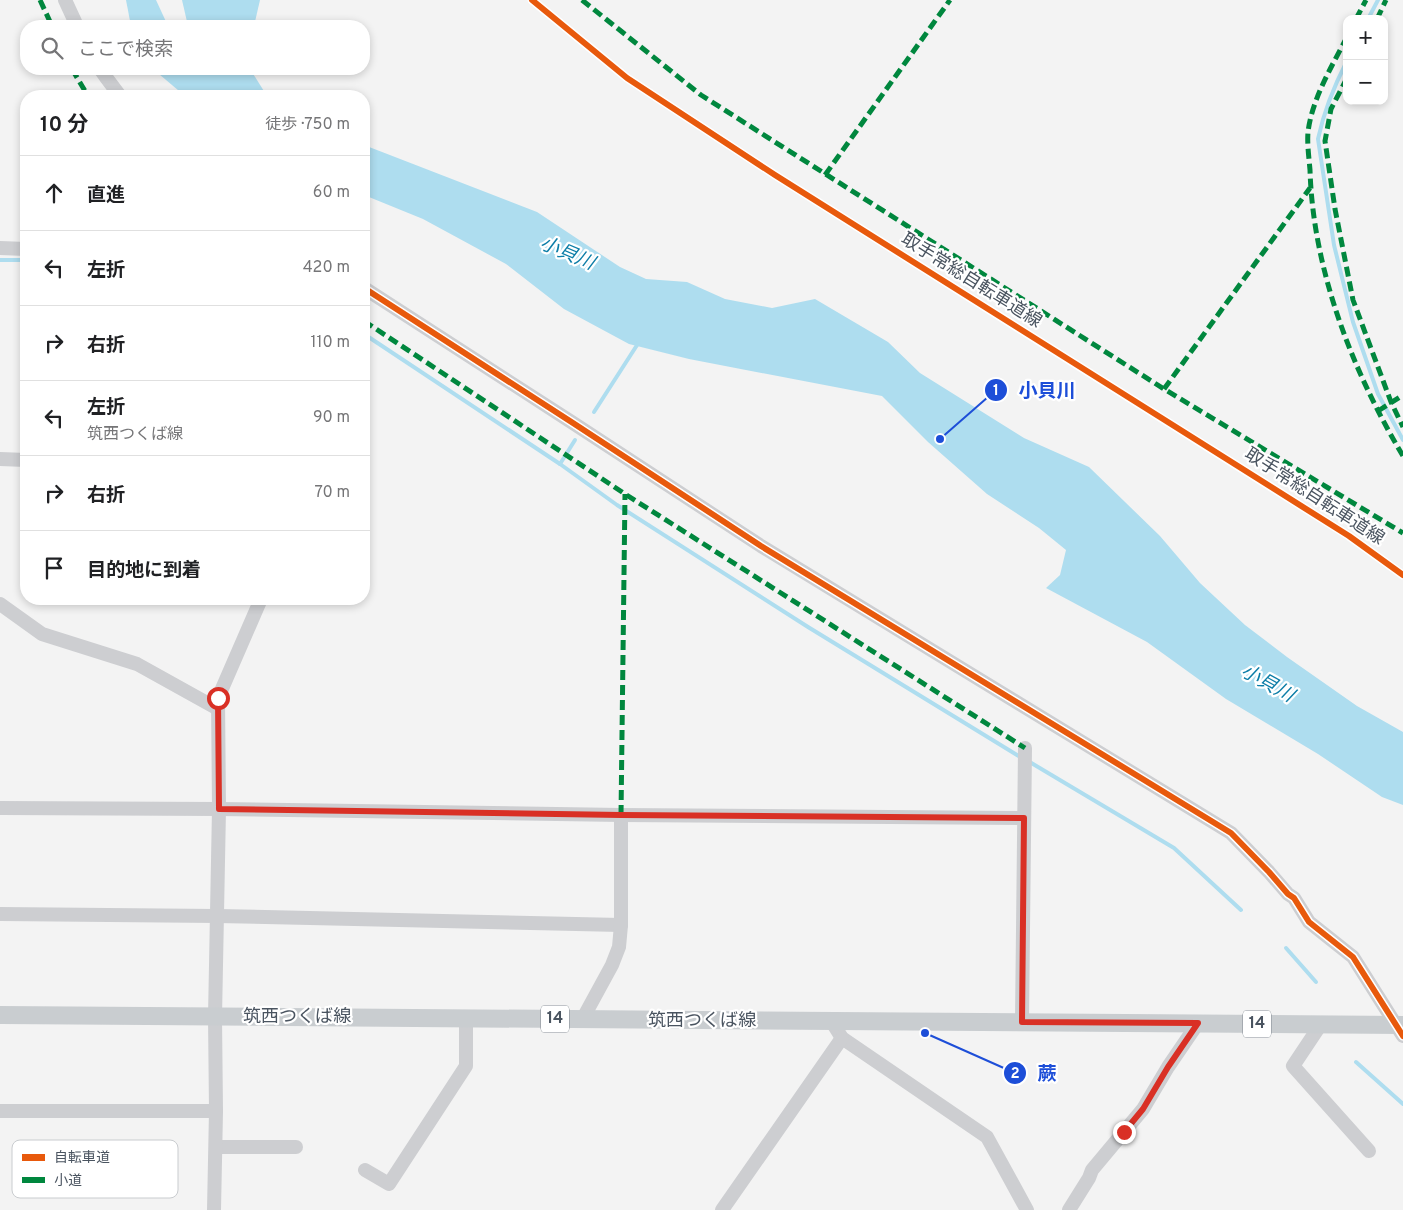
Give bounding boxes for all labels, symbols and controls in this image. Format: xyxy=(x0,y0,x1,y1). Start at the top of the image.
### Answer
map controls xyxy=(1343,15,1388,105)
button: + xyxy=(1343,15,1388,60)
search box xyxy=(20,20,370,75)
icon: search xyxy=(38,34,66,62)
text: ここで検索 xyxy=(78,38,173,62)
button: − xyxy=(1343,60,1388,105)
text: 10 分 xyxy=(40,112,88,139)
text: 徒歩 · 750 m xyxy=(265,115,350,135)
icon: ahead xyxy=(40,179,68,207)
text: 60 m xyxy=(313,183,350,203)
text: 直進 xyxy=(87,184,125,208)
street label: 取手常総自転車道線 xyxy=(896,228,1046,334)
water label: 小貝川 xyxy=(536,232,600,277)
icon: left xyxy=(40,254,68,282)
text: 420 m xyxy=(303,258,350,278)
text: 左折 xyxy=(87,259,125,283)
icon: right xyxy=(40,329,68,357)
text: 110 m xyxy=(310,333,350,353)
text: 右折 xyxy=(87,334,125,358)
callout: 小貝川 xyxy=(983,373,1085,407)
text: 小貝川 xyxy=(1018,380,1076,404)
text: 1 xyxy=(993,382,999,401)
text: 左折 xyxy=(87,396,125,420)
icon: left xyxy=(40,404,68,432)
text: 90 m xyxy=(313,408,350,428)
text: 筑西つくば線 xyxy=(87,425,183,445)
street label: 取手常総自転車道線 xyxy=(1240,443,1388,551)
icon: right xyxy=(40,479,68,507)
text: 70 m xyxy=(315,483,350,503)
text: 右折 xyxy=(87,484,125,508)
icon: arrive xyxy=(40,554,68,582)
text: 目的地に到着 xyxy=(87,559,201,583)
water label: 小貝川 xyxy=(1236,660,1299,709)
route start xyxy=(207,687,230,710)
street label: 筑西つくば線 xyxy=(243,1006,351,1029)
road number: 14 xyxy=(541,1006,569,1032)
street label: 筑西つくば線 xyxy=(648,1010,756,1033)
road number: 14 xyxy=(1243,1011,1271,1038)
callout: 蕨 xyxy=(1003,1056,1067,1090)
text: 蕨 xyxy=(1037,1063,1057,1087)
text: 2 xyxy=(1010,1065,1020,1084)
route end xyxy=(1113,1121,1136,1144)
legend xyxy=(12,1140,178,1198)
text: 自転車道 xyxy=(54,1150,110,1167)
text: 小道 xyxy=(54,1173,82,1190)

